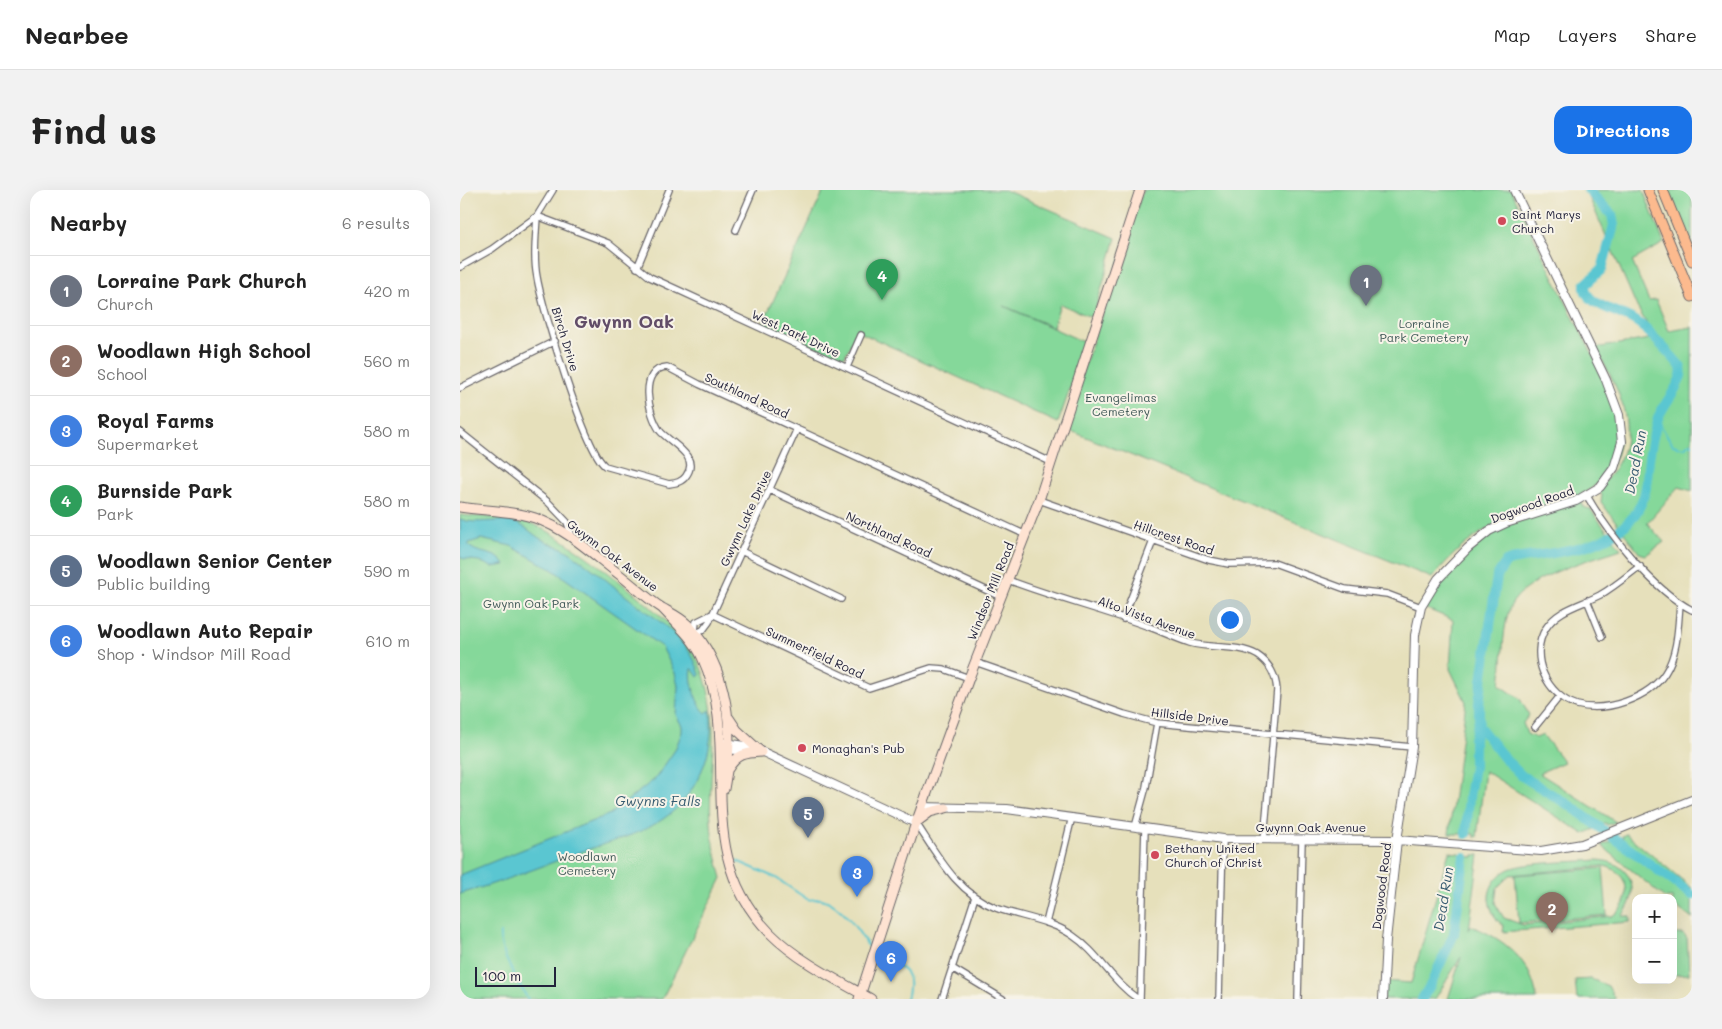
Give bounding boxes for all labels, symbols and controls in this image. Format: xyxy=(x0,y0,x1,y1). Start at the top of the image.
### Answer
text: Nearbee xyxy=(25,19,129,50)
text: Map xyxy=(1494,23,1530,47)
text: Layers xyxy=(1558,23,1617,47)
text: Share xyxy=(1645,23,1697,47)
button: Directions xyxy=(1554,106,1692,154)
text: Find us xyxy=(30,107,157,153)
place label: Saint Marys Church xyxy=(1512,206,1581,236)
text: Nearby xyxy=(50,209,127,236)
text: 6 results xyxy=(342,212,410,233)
marker: Saint Marys Church xyxy=(1496,215,1508,227)
pin: 4 xyxy=(866,259,898,300)
pin: 1 xyxy=(1350,265,1382,306)
text: Lorraine Park Church xyxy=(97,268,306,293)
text: 1 xyxy=(62,280,70,301)
text: 420 m xyxy=(364,280,410,301)
text: Church xyxy=(97,293,153,314)
street label: Birch Drive xyxy=(549,305,583,373)
street label: West Park Drive xyxy=(749,306,843,360)
district label: Gwynn Oak xyxy=(574,309,674,333)
park label: Lorraine Park Cemetery xyxy=(1379,315,1469,345)
text: Woodlawn High School xyxy=(97,338,311,363)
text: 2 xyxy=(62,350,70,371)
text: 560 m xyxy=(363,350,410,371)
text: School xyxy=(97,363,147,384)
street label: Southland Road xyxy=(702,369,792,422)
park label: Evangelimas Cemetery xyxy=(1085,389,1157,419)
text: Royal Farms xyxy=(97,408,214,433)
text: 3 xyxy=(61,420,71,441)
text: 580 m xyxy=(363,420,410,441)
water label: Dead Run xyxy=(1619,428,1651,496)
text: Supermarket xyxy=(97,433,199,454)
street label: Gwynn Lake Drive xyxy=(716,467,774,569)
text: Burnside Park xyxy=(97,478,232,503)
street label: Dogwood Road xyxy=(1488,481,1576,526)
text: 4 xyxy=(61,490,71,511)
text: 580 m xyxy=(363,490,410,511)
text: Park xyxy=(97,503,133,524)
street label: Northland Road xyxy=(844,507,935,561)
street label: Gwynn Oak Avenue xyxy=(564,515,662,595)
street label: Hillcrest Road xyxy=(1132,516,1216,558)
street label: Windsor Mill Road xyxy=(963,539,1017,642)
text: Woodlawn Senior Center xyxy=(97,548,332,573)
text: 5 xyxy=(61,560,71,581)
text: 590 m xyxy=(363,560,410,581)
text: Public building xyxy=(97,573,210,594)
street label: Alto Vista Avenue xyxy=(1096,592,1198,642)
park label: Gwynn Oak Park xyxy=(483,595,579,611)
your location xyxy=(1217,607,1243,633)
text: Woodlawn Auto Repair xyxy=(97,618,313,643)
street label: Summerfield Road xyxy=(764,622,867,682)
text: 6 xyxy=(61,630,71,651)
text: 610 m xyxy=(365,630,410,651)
text: Shop · Windsor Mill Road xyxy=(97,643,291,664)
street label: Hillside Drive xyxy=(1150,703,1230,729)
place label: Monaghan's Pub xyxy=(812,740,905,756)
marker: Monaghan's Pub xyxy=(796,742,808,754)
water label: Gwynns Falls xyxy=(615,791,701,810)
pin: 5 xyxy=(792,797,824,838)
street label: Gwynn Oak Avenue xyxy=(1256,819,1366,835)
place label: Bethany United Church of Christ xyxy=(1165,840,1262,870)
street label: Dogwood Road xyxy=(1368,841,1394,930)
park label: Woodlawn Cemetery xyxy=(558,848,616,878)
marker: Bethany United Church of Christ xyxy=(1149,849,1161,861)
pin: 3 xyxy=(841,856,873,897)
water label: Dead Run xyxy=(1429,865,1457,932)
pin: 2 xyxy=(1536,892,1568,933)
map controls xyxy=(1632,894,1677,984)
button: + xyxy=(1632,894,1677,939)
button: − xyxy=(1632,939,1677,984)
pin: 6 xyxy=(875,941,907,982)
scale bar xyxy=(475,964,556,987)
text: 100 m xyxy=(482,966,521,985)

